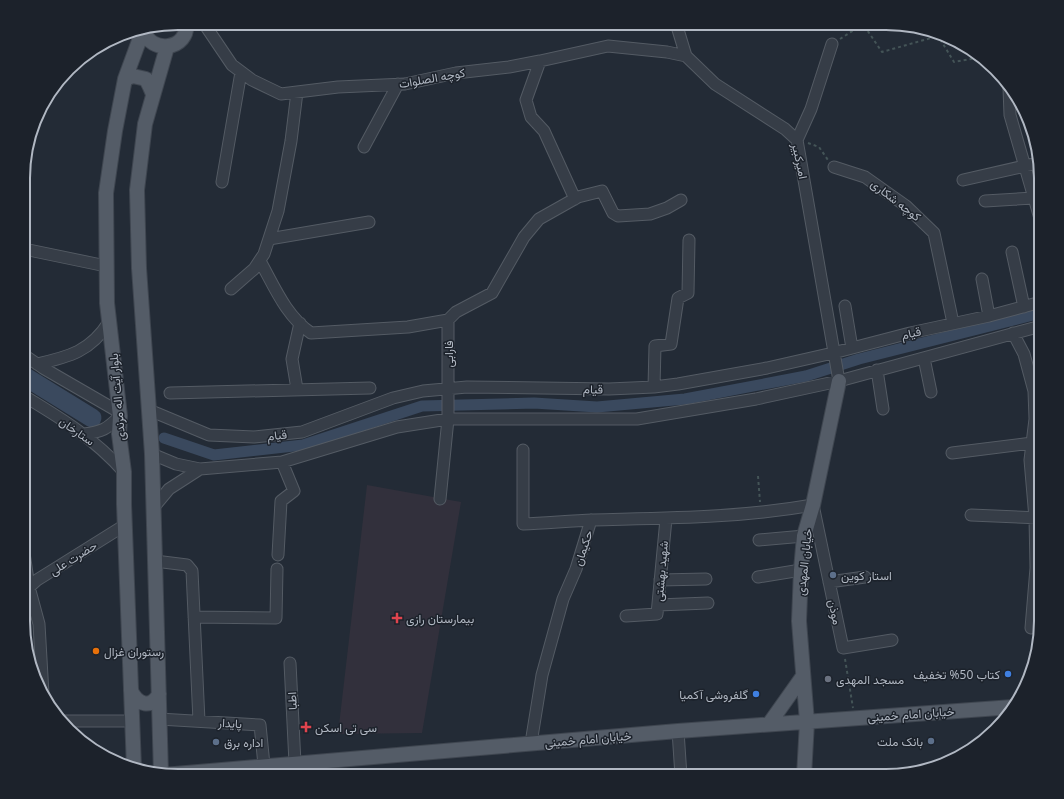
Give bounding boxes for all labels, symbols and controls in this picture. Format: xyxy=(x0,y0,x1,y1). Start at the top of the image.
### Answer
street label: کوچه الصلوات xyxy=(398,64,466,92)
street label: امیرکبیر xyxy=(788,140,812,181)
street label: کوچه شکاری xyxy=(867,175,925,225)
street label: قیام xyxy=(899,322,923,344)
street label: فارابی xyxy=(440,340,457,368)
street label: بلوار آیت اله مرندی xyxy=(105,353,129,441)
street label: قیام xyxy=(583,380,603,398)
street label: ستارخان xyxy=(56,413,98,449)
street label: قیام xyxy=(266,425,288,445)
street label: حکیمان xyxy=(569,528,597,568)
street label: خیابان المهدی xyxy=(792,528,816,596)
street label: حضرت علی xyxy=(46,537,100,579)
street label: شهید بهشتی xyxy=(650,540,672,602)
place label: استار کوین xyxy=(841,567,892,584)
marker: استار کوین xyxy=(828,570,838,580)
street label: موذن xyxy=(824,598,846,626)
place label: بیمارستان رازی xyxy=(406,610,474,627)
marker: بیمارستان رازی xyxy=(391,612,403,624)
place label: رستوران غزال xyxy=(104,643,164,660)
marker: رستوران غزال xyxy=(91,646,101,656)
place label: کتاب 50% تخفیف xyxy=(913,666,1000,683)
marker: کتاب 50% تخفیف xyxy=(1003,669,1013,679)
place label: مسجد المهدی xyxy=(836,671,904,688)
marker: مسجد المهدی xyxy=(823,674,833,684)
place label: گلفروشی آکمیا xyxy=(679,686,748,703)
marker: گلفروشی آکمیا xyxy=(751,689,761,699)
street label: اطبا xyxy=(283,692,301,710)
street label: خیابان امام خمینی xyxy=(867,702,955,726)
street label: پایدار xyxy=(217,714,243,732)
place label: سی تی اسکن xyxy=(315,719,377,736)
marker: سی تی اسکن xyxy=(300,721,312,733)
street label: خیابان امام خمینی xyxy=(544,727,632,751)
place label: بانک ملت xyxy=(877,733,923,750)
place label: اداره برق xyxy=(224,734,263,751)
marker: بانک ملت xyxy=(926,736,936,746)
marker: اداره برق xyxy=(211,737,221,747)

